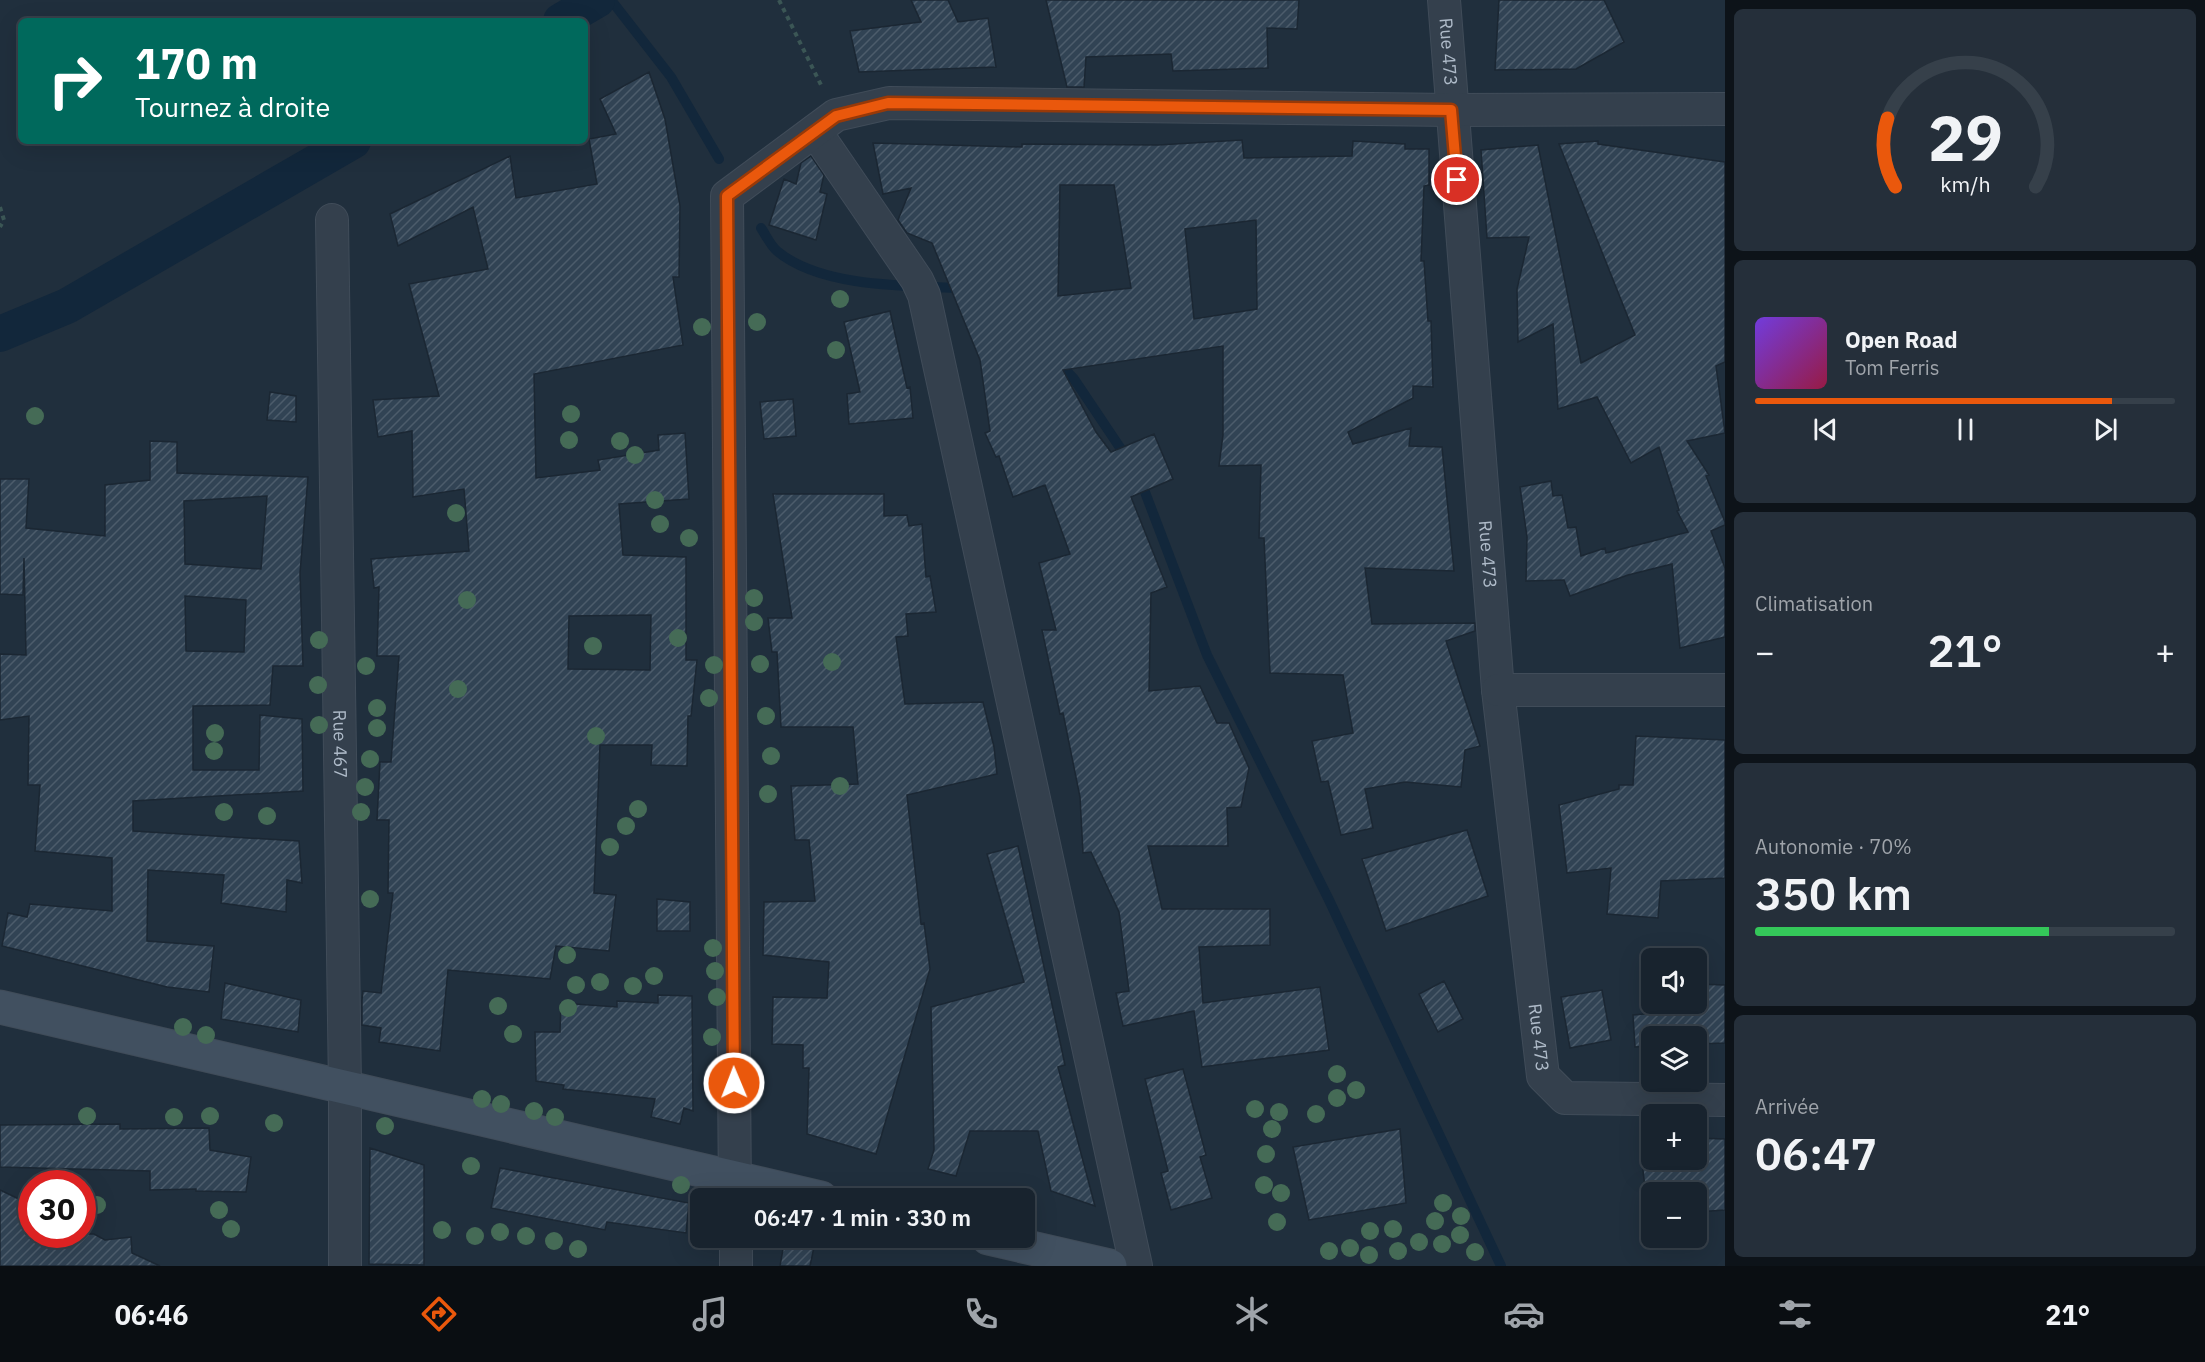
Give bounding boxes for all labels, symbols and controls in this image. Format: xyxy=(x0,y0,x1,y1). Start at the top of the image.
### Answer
street label: Rue 473 xyxy=(1434,17,1463,87)
text: 170 m xyxy=(135,36,258,91)
icon: right xyxy=(36,42,114,120)
text: Tournez à droite xyxy=(135,89,330,124)
text: 29 xyxy=(1928,97,2002,178)
pin xyxy=(1431,154,1482,205)
icon: arrive xyxy=(1440,163,1473,196)
text: km/h xyxy=(1940,171,1990,199)
text: Open Road xyxy=(1845,325,1958,354)
text: Tom Ferris xyxy=(1845,354,1940,381)
icon: previous xyxy=(1809,413,1842,446)
icon: pause xyxy=(1949,413,1982,446)
icon: next xyxy=(2089,413,2122,446)
street label: Rue 473 xyxy=(1474,519,1502,589)
text: Climatisation xyxy=(1755,590,1873,617)
text: 21° xyxy=(1927,621,2003,679)
text: − xyxy=(1755,630,1775,673)
text: + xyxy=(2155,630,2175,673)
street label: Rue 467 xyxy=(328,710,352,778)
text: Autonomie · 70% xyxy=(1755,833,1912,860)
text: 350 km xyxy=(1755,864,1912,922)
map controls xyxy=(1641,948,1707,1248)
button: sound xyxy=(1641,948,1707,1014)
street label: Rue 473 xyxy=(1524,1002,1554,1073)
button: layers xyxy=(1641,1026,1707,1092)
position arrow xyxy=(702,1051,766,1115)
text: Arrivée xyxy=(1755,1093,1819,1120)
button: + xyxy=(1641,1104,1707,1170)
text: 06:47 xyxy=(1755,1124,1877,1182)
speed limit sign: 30 xyxy=(18,1170,96,1248)
button: − xyxy=(1641,1182,1707,1248)
text: 06:47 · 1 min · 330 m xyxy=(754,1203,971,1232)
icon: directions xyxy=(418,1293,460,1335)
icon: music xyxy=(689,1293,731,1335)
icon: phone xyxy=(960,1293,1002,1335)
icon: climate xyxy=(1231,1293,1273,1335)
icon: car xyxy=(1503,1293,1545,1335)
icon: filters xyxy=(1774,1293,1816,1335)
text: 06:46 xyxy=(115,1297,188,1332)
text: 21° xyxy=(2045,1297,2090,1332)

